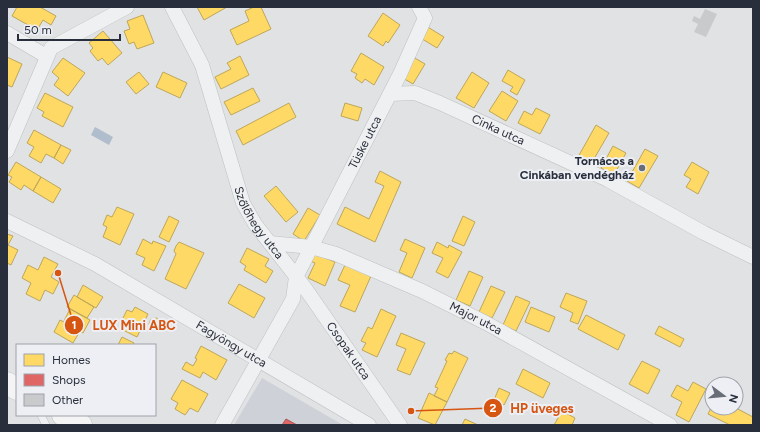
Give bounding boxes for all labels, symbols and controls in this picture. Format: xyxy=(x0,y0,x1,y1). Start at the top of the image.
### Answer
scale bar xyxy=(18,16,120,42)
text: 50 m xyxy=(24,23,52,37)
street label: Cinka utca xyxy=(469,111,527,148)
street label: Tüske utca xyxy=(346,114,384,171)
place label: Tornácos a Cinkában vendégház xyxy=(520,154,634,182)
marker: Tornácos a Cinkában vendégház xyxy=(637,163,647,173)
street label: Szőlőhegy utca xyxy=(231,185,286,262)
street label: Major utca xyxy=(447,299,505,338)
callout: LUX Mini ABC xyxy=(64,313,183,338)
text: 1 xyxy=(71,318,77,332)
text: LUX Mini ABC xyxy=(92,318,176,333)
street label: Fagyöngy utca xyxy=(193,318,269,370)
street label: Csopak utca xyxy=(324,319,373,382)
legend xyxy=(16,344,156,416)
text: Homes xyxy=(52,353,91,367)
text: Shops xyxy=(52,373,86,387)
north arrow xyxy=(704,376,744,416)
text: Other xyxy=(52,393,83,407)
text: N xyxy=(726,393,741,405)
callout: HP üveges xyxy=(483,396,582,421)
text: 2 xyxy=(490,401,497,415)
text: HP üveges xyxy=(510,401,574,416)

